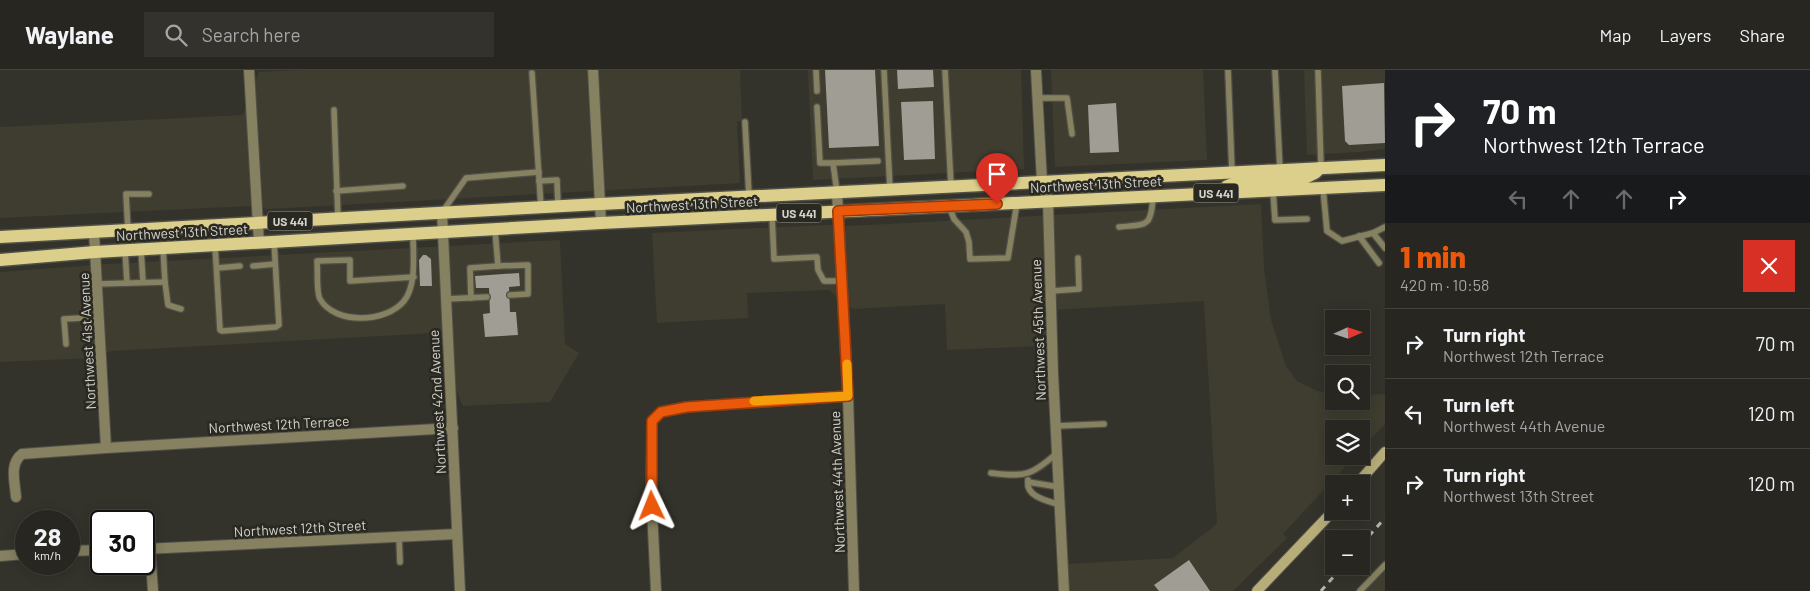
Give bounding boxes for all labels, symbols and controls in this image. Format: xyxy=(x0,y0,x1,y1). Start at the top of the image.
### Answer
search box xyxy=(144,12,494,57)
text: Waylane xyxy=(25,20,114,49)
icon: search xyxy=(162,21,190,49)
text: Search here xyxy=(202,23,301,46)
text: Map xyxy=(1599,24,1631,46)
text: Layers xyxy=(1659,24,1712,46)
text: Share xyxy=(1740,24,1785,46)
text: 70 m xyxy=(1483,89,1557,131)
icon: right xyxy=(1400,90,1465,155)
text: Northwest 12th Terrace xyxy=(1483,131,1705,157)
pin xyxy=(976,153,1018,204)
icon: arrive xyxy=(983,160,1011,188)
street label: Northwest 13th Street xyxy=(1029,172,1163,196)
road number: US 441 xyxy=(1194,184,1238,202)
icon: left xyxy=(1504,185,1532,213)
icon: ahead xyxy=(1557,185,1585,213)
icon: ahead xyxy=(1610,185,1638,213)
icon: right xyxy=(1663,185,1691,213)
street label: Northwest 13th Street xyxy=(625,192,759,216)
road number: US 441 xyxy=(776,204,822,222)
road number: US 441 xyxy=(268,212,312,230)
street label: Northwest 13th Street xyxy=(115,220,249,244)
text: 1 min xyxy=(1400,238,1466,274)
button: close xyxy=(1743,240,1795,292)
street label: Northwest 45th Avenue xyxy=(1027,259,1049,401)
street label: Northwest 41st Avenue xyxy=(75,272,99,410)
text: 420 m · 10:58 xyxy=(1400,275,1489,294)
north arrow xyxy=(1325,310,1370,355)
map controls xyxy=(1325,310,1370,575)
text: Turn right xyxy=(1443,323,1525,346)
street label: Northwest 42nd Avenue xyxy=(425,329,449,475)
icon: right xyxy=(1400,330,1428,358)
text: 70 m xyxy=(1756,332,1795,355)
text: Northwest 12th Terrace xyxy=(1443,346,1604,365)
button: search xyxy=(1325,365,1370,410)
text: Turn left xyxy=(1443,393,1514,416)
icon: left xyxy=(1400,400,1428,428)
text: 120 m xyxy=(1748,402,1795,425)
street label: Northwest 44th Avenue xyxy=(826,411,848,553)
street label: Northwest 12th Terrace xyxy=(208,412,350,436)
text: Northwest 44th Avenue xyxy=(1443,416,1605,435)
button: layers xyxy=(1325,420,1370,465)
text: Turn right xyxy=(1443,463,1525,486)
icon: right xyxy=(1400,470,1428,498)
text: 120 m xyxy=(1748,472,1795,495)
button: + xyxy=(1325,475,1370,520)
position arrow xyxy=(625,479,677,531)
text: Northwest 13th Street xyxy=(1443,486,1594,505)
speed limit sign: 30 xyxy=(90,510,155,575)
street label: Northwest 12th Street xyxy=(233,516,367,540)
text: 28 xyxy=(34,521,61,551)
button: − xyxy=(1325,530,1370,575)
text: km/h xyxy=(34,548,61,562)

